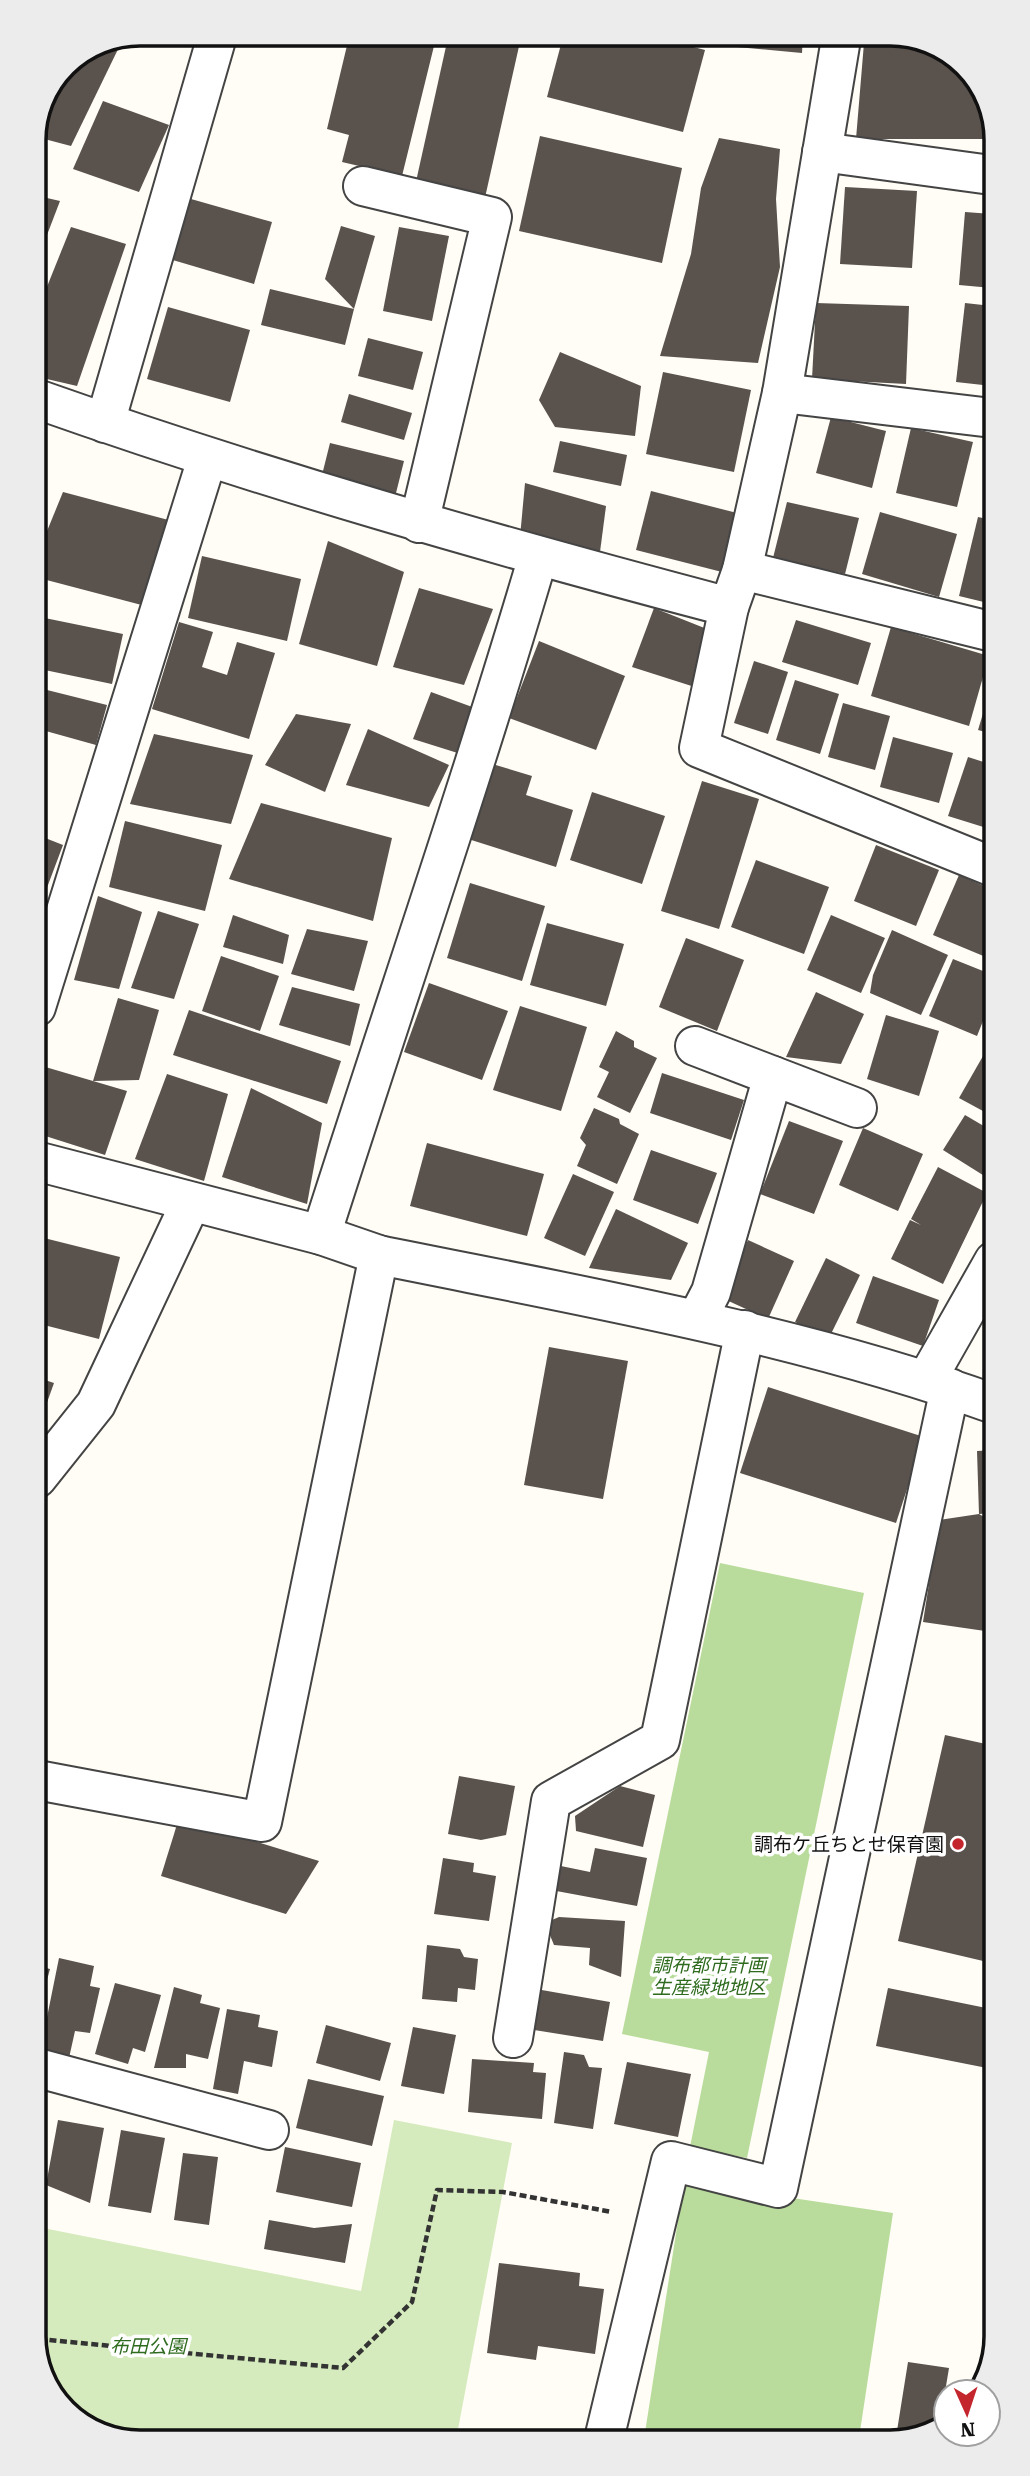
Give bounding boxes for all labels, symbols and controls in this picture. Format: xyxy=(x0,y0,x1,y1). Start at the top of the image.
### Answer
place label: 調布ケ丘ちとせ保育園 xyxy=(754,1833,944,1856)
marker: 調布ケ丘ちとせ保育園 xyxy=(950,1836,966,1852)
park label: 調布都市計画 生産緑地地区 xyxy=(652,1954,769,1999)
park label: 布田公園 xyxy=(110,2335,189,2358)
north arrow xyxy=(932,2378,1002,2448)
text: N xyxy=(960,2418,976,2441)

